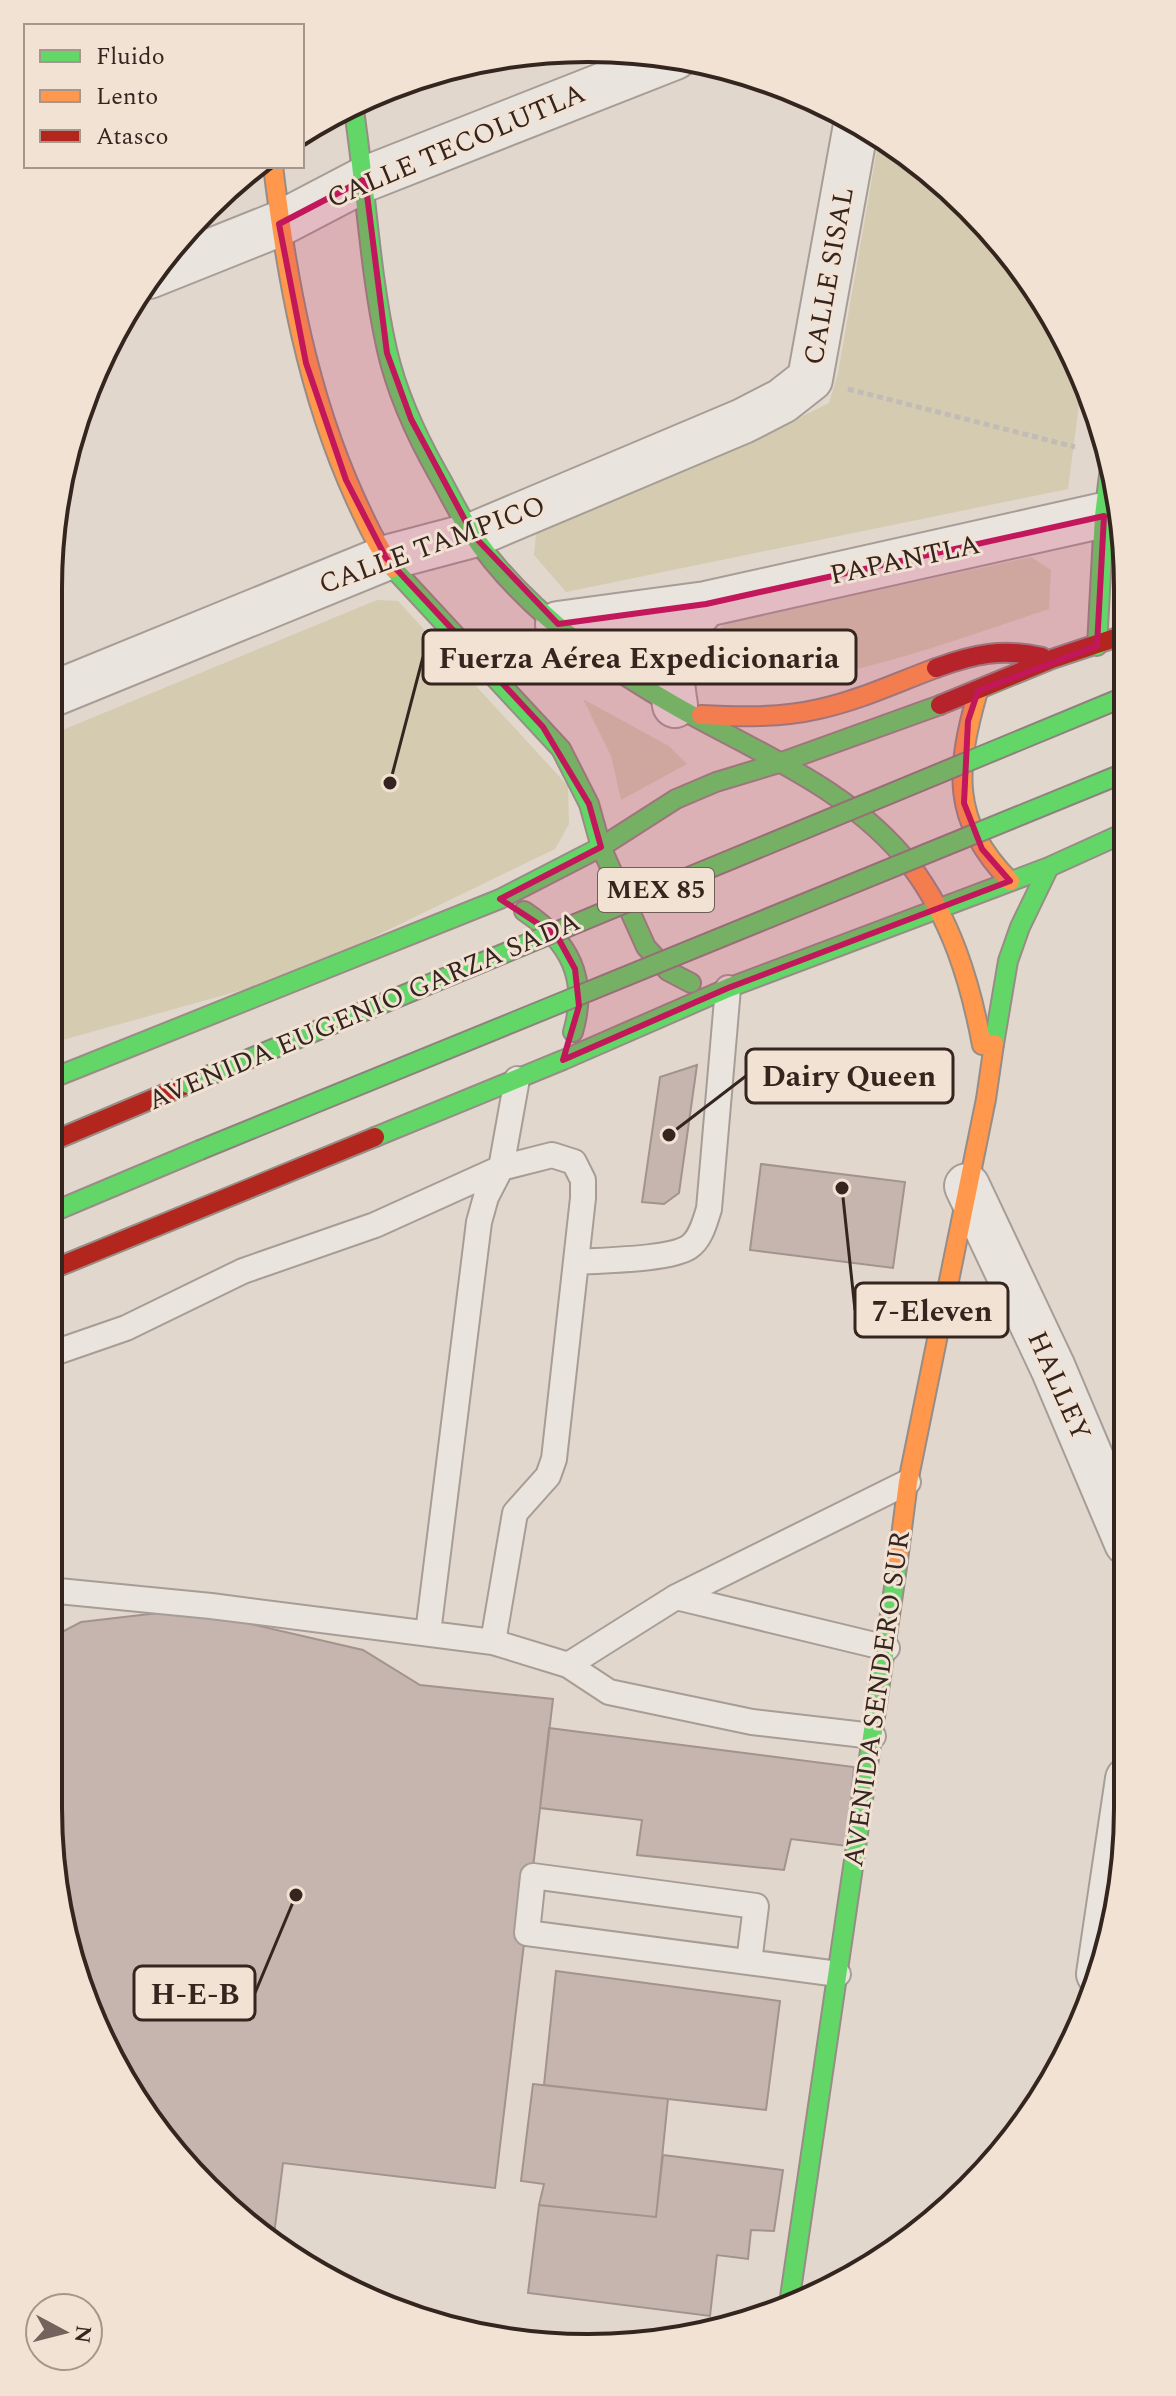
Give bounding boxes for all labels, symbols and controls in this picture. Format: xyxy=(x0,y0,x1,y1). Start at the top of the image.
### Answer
legend xyxy=(24,24,304,168)
text: Fluido xyxy=(96,39,165,75)
street label: CALLE TECOLUTLA xyxy=(320,72,592,220)
text: Lento xyxy=(96,79,158,115)
text: Atasco xyxy=(96,119,168,155)
street label: CALLE SISAL xyxy=(792,184,866,368)
street label: CALLE TAMPICO xyxy=(313,484,551,606)
street label: PAPANTLA xyxy=(826,523,984,597)
callout: Fuerza Aérea Expedicionaria xyxy=(423,630,856,684)
text: Fuerza Aérea Expedicionaria xyxy=(438,636,840,682)
road number: MEX 85 xyxy=(598,868,714,912)
street label: AVENIDA EUGENIO GARZA SADA xyxy=(141,900,587,1122)
callout: Dairy Queen xyxy=(746,1049,953,1103)
text: Dairy Queen xyxy=(762,1054,936,1100)
callout: 7-Eleven xyxy=(855,1283,1008,1337)
text: 7-Eleven xyxy=(872,1289,992,1335)
street label: HALLEY xyxy=(1016,1324,1102,1448)
street label: AVENIDA SENDERO SUR xyxy=(832,1528,922,1870)
callout: H-E-B xyxy=(134,1966,255,2020)
text: H-E-B xyxy=(151,1972,239,2018)
north arrow xyxy=(24,2292,104,2372)
text: N xyxy=(65,2323,100,2345)

